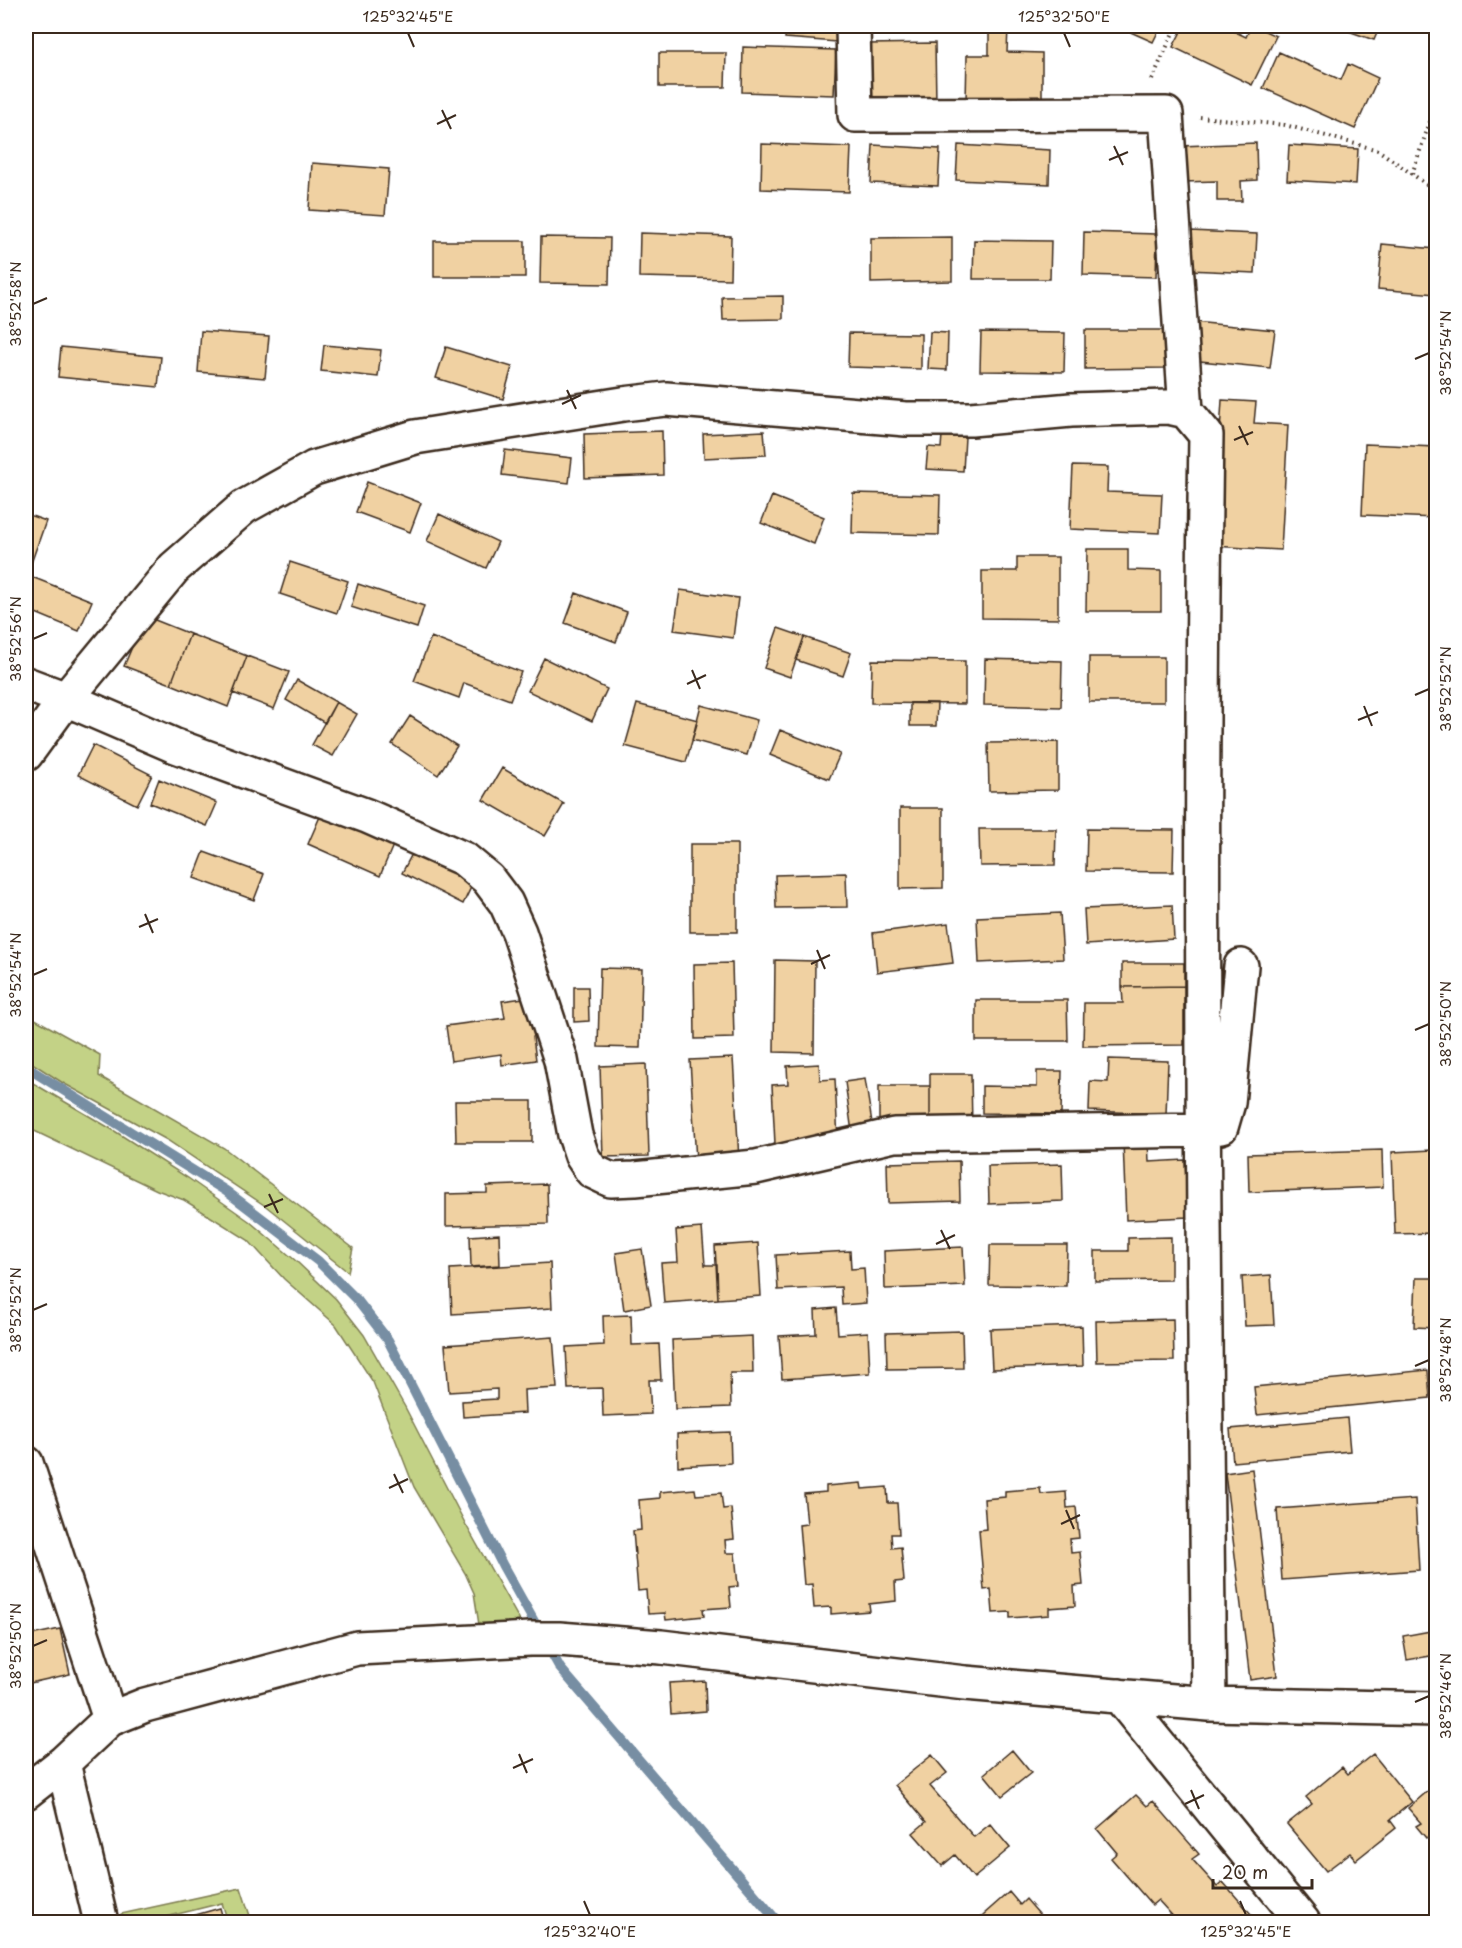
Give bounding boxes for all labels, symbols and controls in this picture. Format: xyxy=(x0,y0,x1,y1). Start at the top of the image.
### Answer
text: 125°32'45"E xyxy=(363,4,453,27)
text: 125°32'50"E xyxy=(1018,4,1110,27)
text: 38°52'58"N xyxy=(3,261,26,347)
text: 38°52'54"N xyxy=(1433,310,1456,396)
text: 38°52'56"N xyxy=(3,596,26,682)
text: 38°52'52"N xyxy=(1433,646,1456,732)
text: 38°52'54"N xyxy=(3,932,26,1018)
text: 38°52'50"N xyxy=(1433,981,1456,1067)
text: 38°52'52"N xyxy=(3,1267,26,1353)
text: 38°52'48"N xyxy=(1433,1317,1456,1403)
text: 38°52'50"N xyxy=(3,1603,26,1689)
text: 38°52'46"N xyxy=(1433,1653,1456,1739)
scale bar xyxy=(1213,1852,1312,1890)
text: 20 m xyxy=(1222,1858,1268,1885)
text: 125°32'40"E xyxy=(544,1919,636,1942)
text: 125°32'45"E xyxy=(1201,1919,1291,1942)

